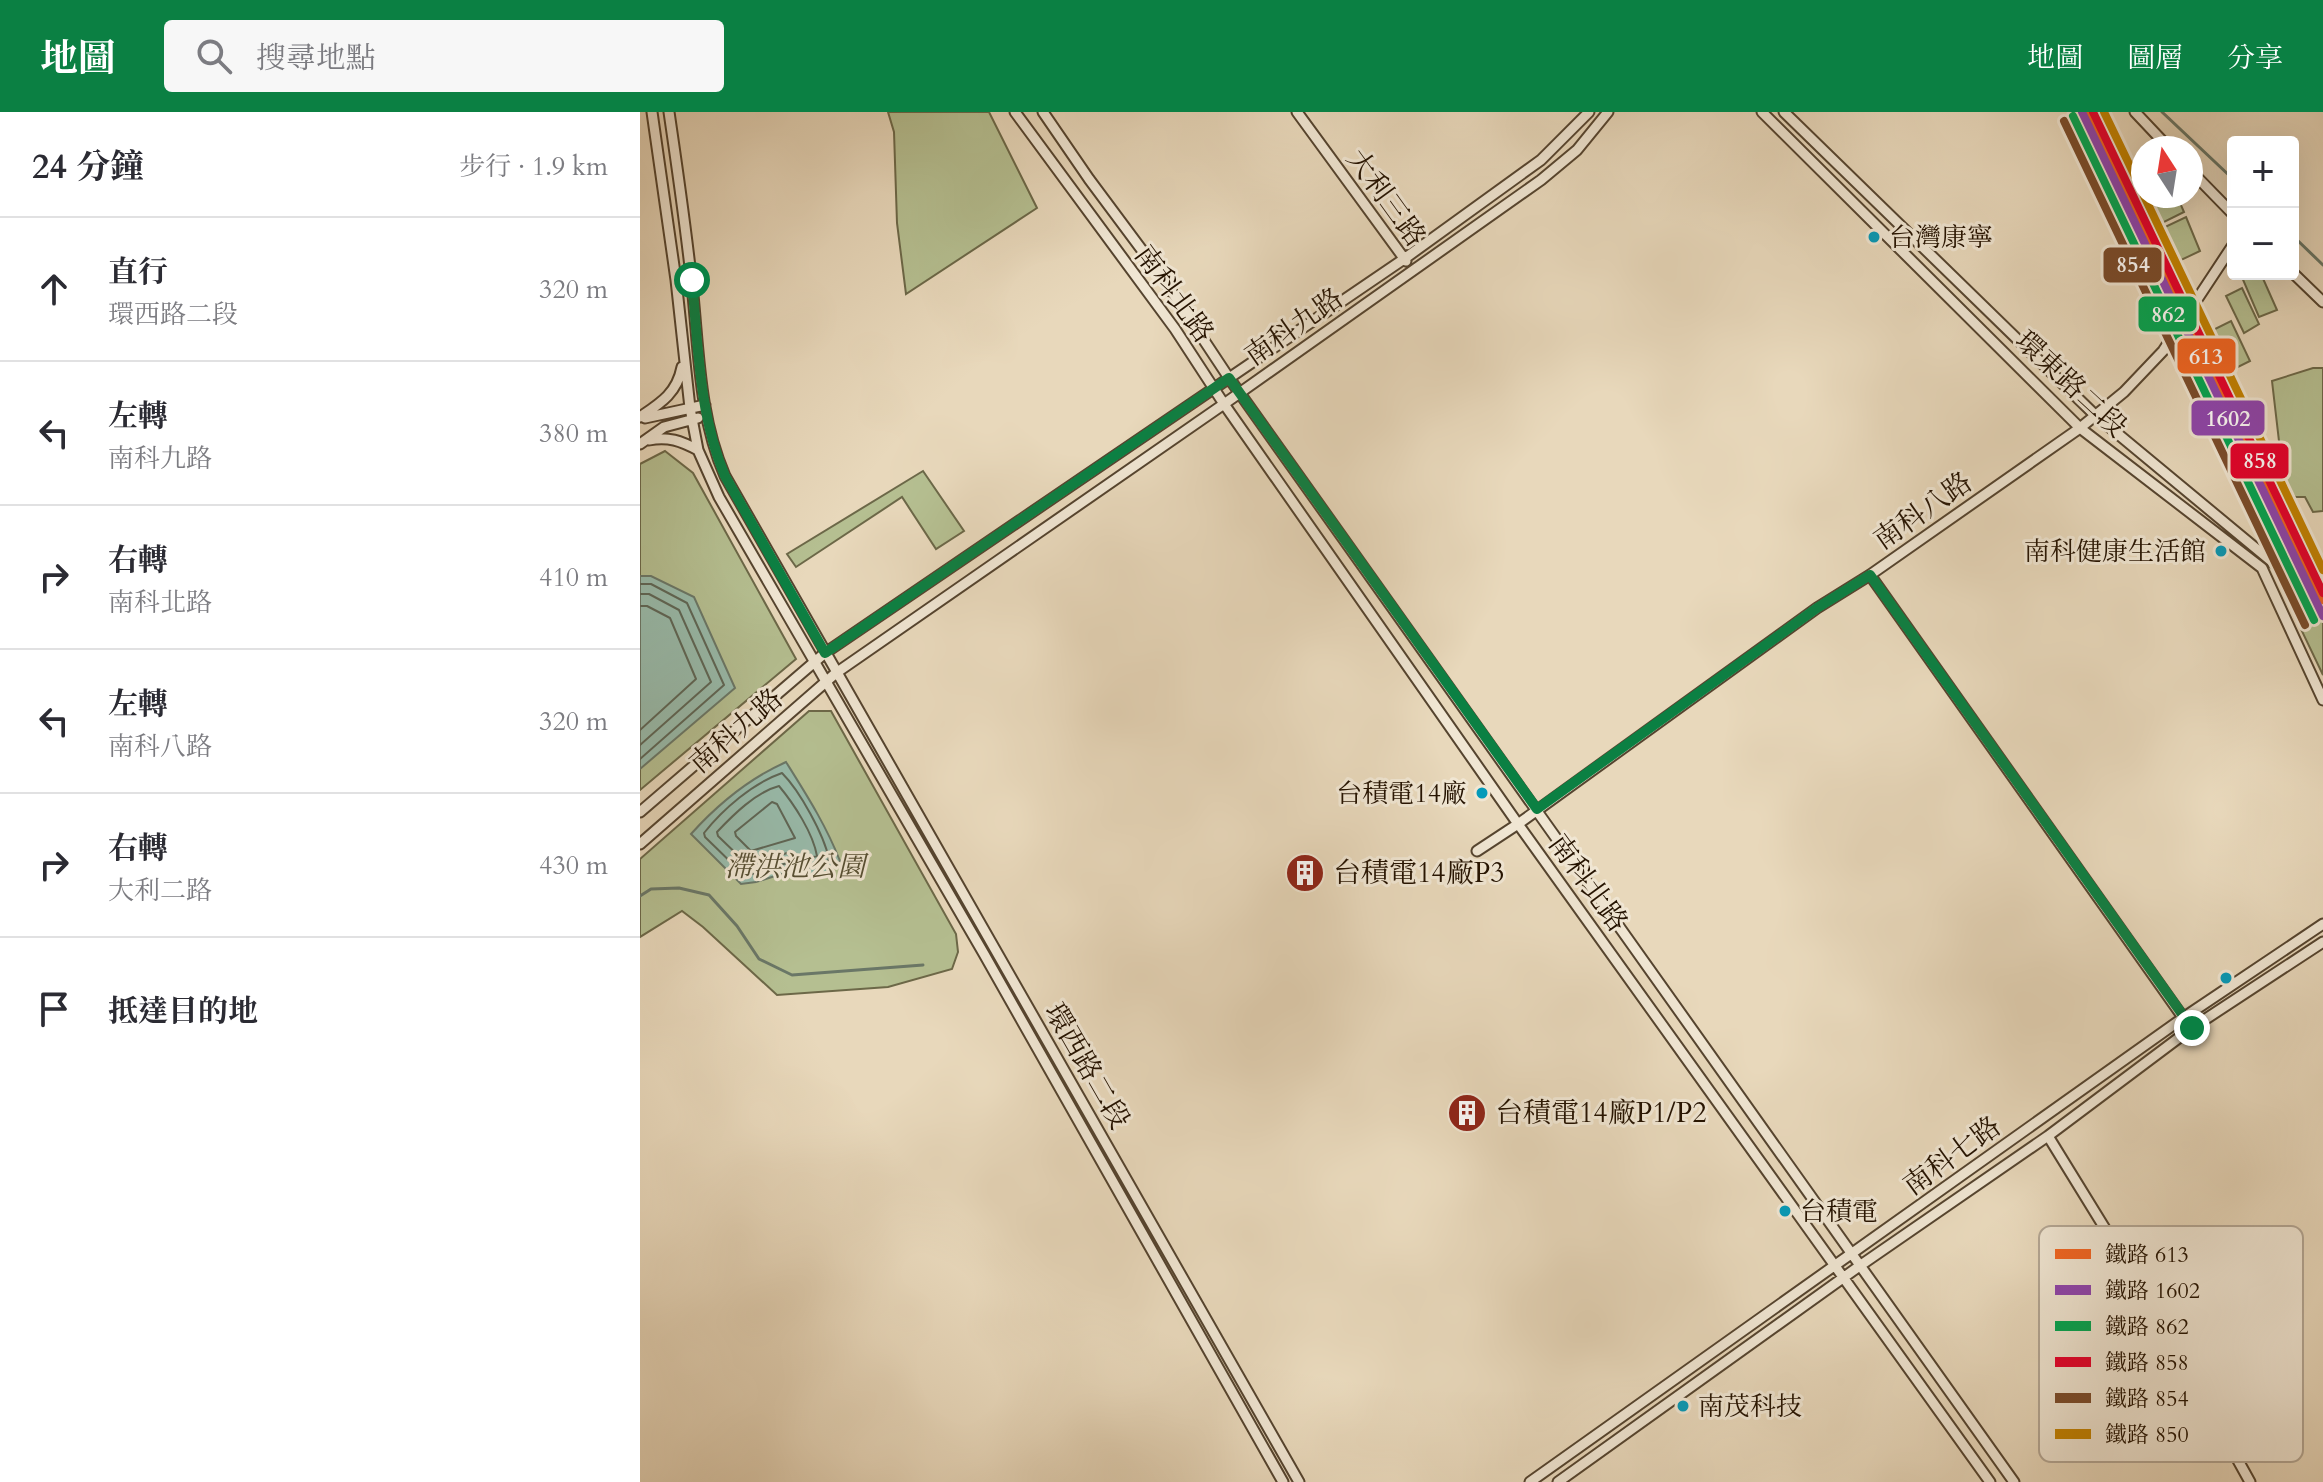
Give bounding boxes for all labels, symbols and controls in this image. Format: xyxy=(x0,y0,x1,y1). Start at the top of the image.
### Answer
search box xyxy=(164,20,724,92)
text: 地圖 xyxy=(40,33,116,85)
icon: search xyxy=(192,34,236,78)
text: 搜尋地點 xyxy=(256,38,376,79)
text: 地圖 xyxy=(2027,39,2083,77)
text: 圖層 xyxy=(2127,39,2183,77)
text: 分享 xyxy=(2227,39,2283,77)
north arrow xyxy=(2131,136,2203,208)
map controls xyxy=(2227,136,2299,280)
button: + xyxy=(2227,136,2299,208)
street label: 大利三路 xyxy=(1338,142,1434,254)
text: 24 分鐘 xyxy=(32,144,144,190)
text: 步行 · 1.9 km xyxy=(459,149,608,184)
button: − xyxy=(2227,208,2299,280)
place label: 台灣康寧 xyxy=(1889,220,1993,255)
marker: 台灣康寧 xyxy=(1866,229,1882,245)
street label: 南科北路 xyxy=(1126,238,1222,350)
line badge: 854 xyxy=(2102,246,2163,284)
text: 854 xyxy=(2116,250,2150,280)
text: 直行 xyxy=(108,252,168,293)
route start xyxy=(674,262,710,298)
icon: ahead xyxy=(32,267,76,311)
text: 320 m xyxy=(539,272,608,307)
street label: 南科九路 xyxy=(1237,279,1351,375)
line badge: 862 xyxy=(2137,295,2198,333)
text: 環西路二段 xyxy=(108,297,238,332)
text: 862 xyxy=(2151,300,2185,330)
street label: 環東路二段 xyxy=(2007,322,2135,446)
line badge: 613 xyxy=(2176,337,2237,375)
text: 613 xyxy=(2189,342,2223,372)
text: 左轉 xyxy=(108,396,168,437)
line badge: 1602 xyxy=(2190,399,2266,437)
text: 1602 xyxy=(2205,404,2251,434)
icon: left xyxy=(32,411,76,455)
text: 380 m xyxy=(539,416,608,451)
text: 南科九路 xyxy=(108,441,212,476)
line badge: 858 xyxy=(2229,442,2290,480)
text: 858 xyxy=(2243,446,2277,476)
street label: 南科八路 xyxy=(1866,463,1980,559)
place label: 南科健康生活館 xyxy=(2024,534,2206,569)
text: 右轉 xyxy=(108,540,168,581)
marker: 南科健康生活館 xyxy=(2213,543,2229,559)
icon: right xyxy=(32,555,76,599)
text: 410 m xyxy=(539,560,608,595)
text: 南科北路 xyxy=(108,585,212,620)
street label: 南科九路 xyxy=(681,680,791,782)
text: 左轉 xyxy=(108,684,168,725)
icon: left xyxy=(32,699,76,743)
text: 320 m xyxy=(539,704,608,739)
text: 南科八路 xyxy=(108,729,212,764)
place label: 台積電14廠 xyxy=(1336,776,1467,811)
marker: 台積電14廠 xyxy=(1474,785,1490,801)
street label: 南科北路 xyxy=(1540,827,1636,939)
text: 右轉 xyxy=(108,828,168,869)
icon: right xyxy=(32,843,76,887)
text: 430 m xyxy=(539,848,608,883)
park label: 滯洪池公園 xyxy=(725,848,869,886)
building icon: 台積電14廠P3 xyxy=(1284,852,1326,894)
place label: 台積電14廠P3 xyxy=(1333,854,1505,892)
text: 大利二路 xyxy=(108,873,212,908)
unlabelled marker xyxy=(2218,970,2234,986)
icon: arrive xyxy=(32,987,76,1031)
text: 抵達目的地 xyxy=(108,991,258,1032)
street label: 環西路二段 xyxy=(1036,996,1138,1136)
route end xyxy=(2174,1010,2210,1046)
building icon: 台積電14廠P1/P2 xyxy=(1446,1092,1488,1134)
place label: 台積電14廠P1/P2 xyxy=(1495,1094,1707,1132)
street label: 南科七路 xyxy=(1896,1108,2008,1204)
place label: 台積電 xyxy=(1800,1194,1878,1229)
marker: 台積電 xyxy=(1777,1203,1793,1219)
legend xyxy=(2039,1226,2303,1462)
text: 鐵路 613 xyxy=(2105,1240,2189,1270)
text: 鐵路 1602 xyxy=(2105,1276,2200,1306)
text: 鐵路 862 xyxy=(2105,1312,2189,1342)
text: 鐵路 858 xyxy=(2105,1348,2189,1378)
text: 鐵路 854 xyxy=(2105,1384,2189,1414)
place label: 南茂科技 xyxy=(1698,1389,1802,1424)
marker: 南茂科技 xyxy=(1675,1398,1691,1414)
text: 鐵路 850 xyxy=(2105,1420,2189,1450)

